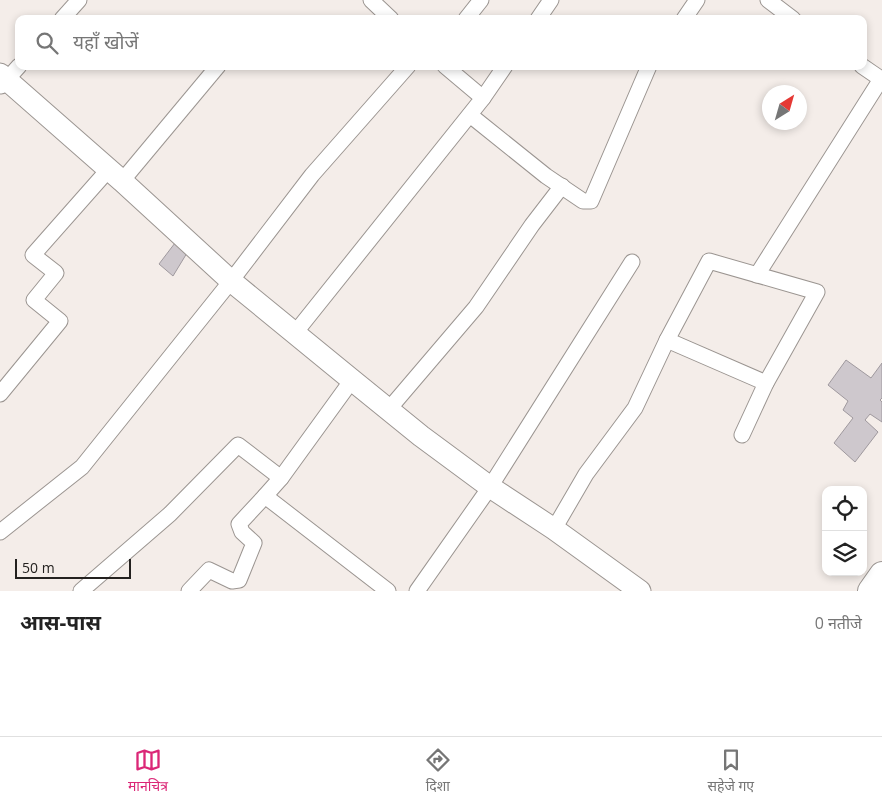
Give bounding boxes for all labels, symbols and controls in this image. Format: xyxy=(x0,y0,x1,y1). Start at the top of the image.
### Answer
search box xyxy=(15,15,867,70)
icon: search xyxy=(33,29,61,57)
text: यहाँ खोजें xyxy=(73,29,139,55)
north arrow xyxy=(762,85,807,130)
map controls xyxy=(822,486,867,576)
button: locate xyxy=(822,486,867,531)
button: layers xyxy=(822,531,867,576)
scale bar xyxy=(15,556,131,579)
text: 50 m xyxy=(22,558,55,577)
text: आस-पास xyxy=(20,608,101,636)
text: 0 नतीजे xyxy=(815,612,862,634)
tab: मानचित्र xyxy=(128,746,168,797)
tab: दिशा xyxy=(424,746,452,797)
tab: सहेजे गए xyxy=(708,746,754,797)

